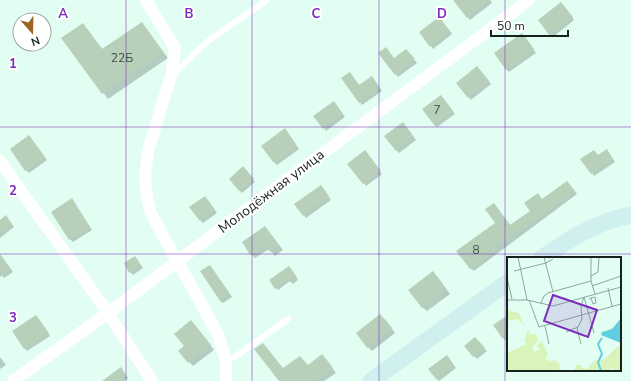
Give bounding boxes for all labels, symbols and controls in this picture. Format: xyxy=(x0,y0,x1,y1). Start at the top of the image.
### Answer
text: A xyxy=(58,5,68,23)
text: B xyxy=(185,5,194,23)
text: C xyxy=(312,5,321,23)
text: D xyxy=(437,5,447,23)
north arrow xyxy=(12,12,52,52)
scale bar xyxy=(491,12,568,38)
text: 50 m xyxy=(497,18,525,34)
text: N xyxy=(29,32,42,49)
house number: 22Б xyxy=(111,50,133,66)
text: 1 xyxy=(9,55,17,73)
house number: 7 xyxy=(433,102,441,118)
street label: Молодёжная улица xyxy=(214,145,328,238)
text: 2 xyxy=(9,182,17,200)
house number: 8 xyxy=(472,242,480,258)
inset map xyxy=(507,257,621,371)
text: 3 xyxy=(9,309,17,327)

